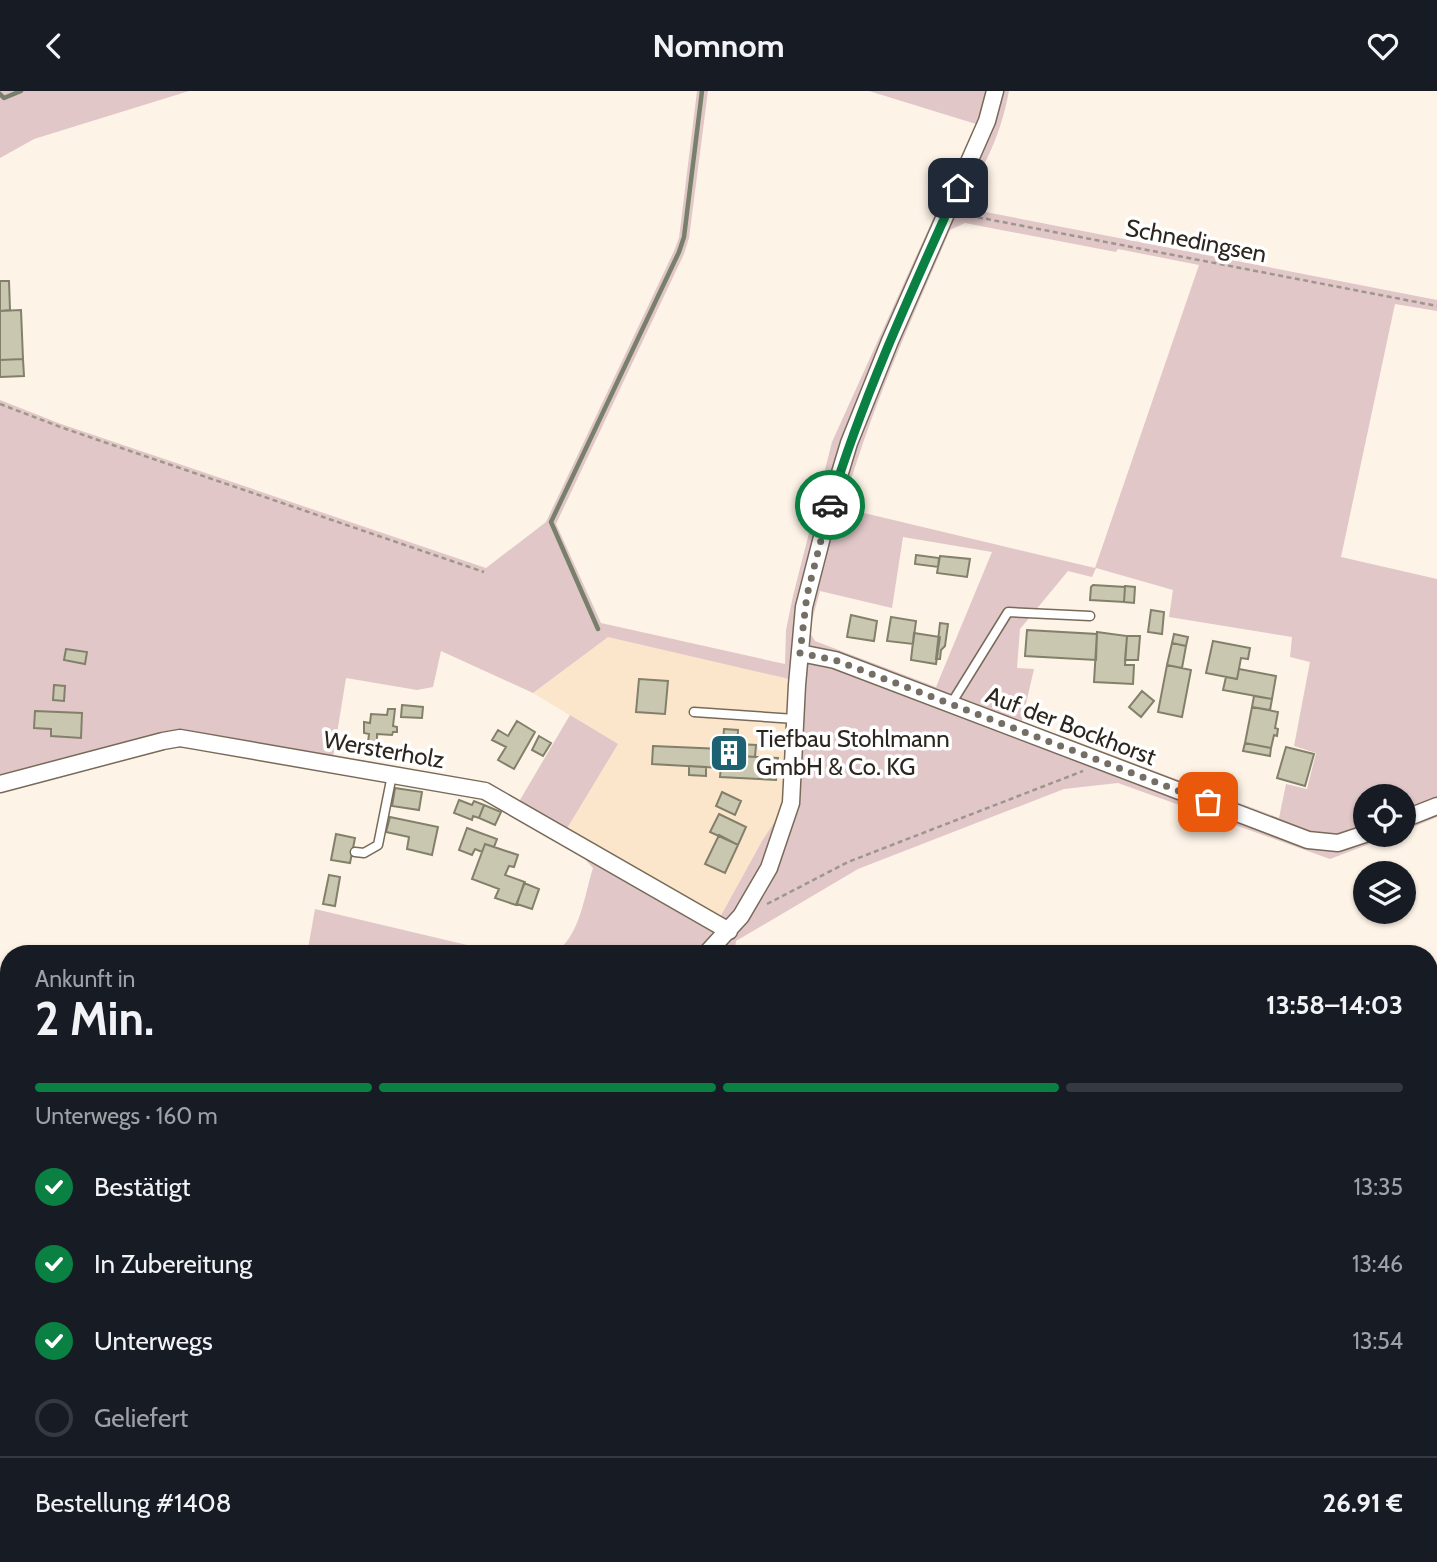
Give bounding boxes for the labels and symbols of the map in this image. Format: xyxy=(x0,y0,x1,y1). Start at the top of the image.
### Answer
pin xyxy=(928,158,988,218)
street label: Schnedingsen xyxy=(1123,213,1269,268)
courier xyxy=(795,470,865,540)
street label: Auf der Bockhorst xyxy=(982,680,1160,771)
place label: Tiefbau Stohlmann GmbH & Co. KG xyxy=(756,724,950,781)
street label: Wersterholz xyxy=(321,725,447,774)
building icon: Tiefbau Stohlmann GmbH & Co. KG xyxy=(708,732,750,774)
pin xyxy=(1178,772,1238,832)

